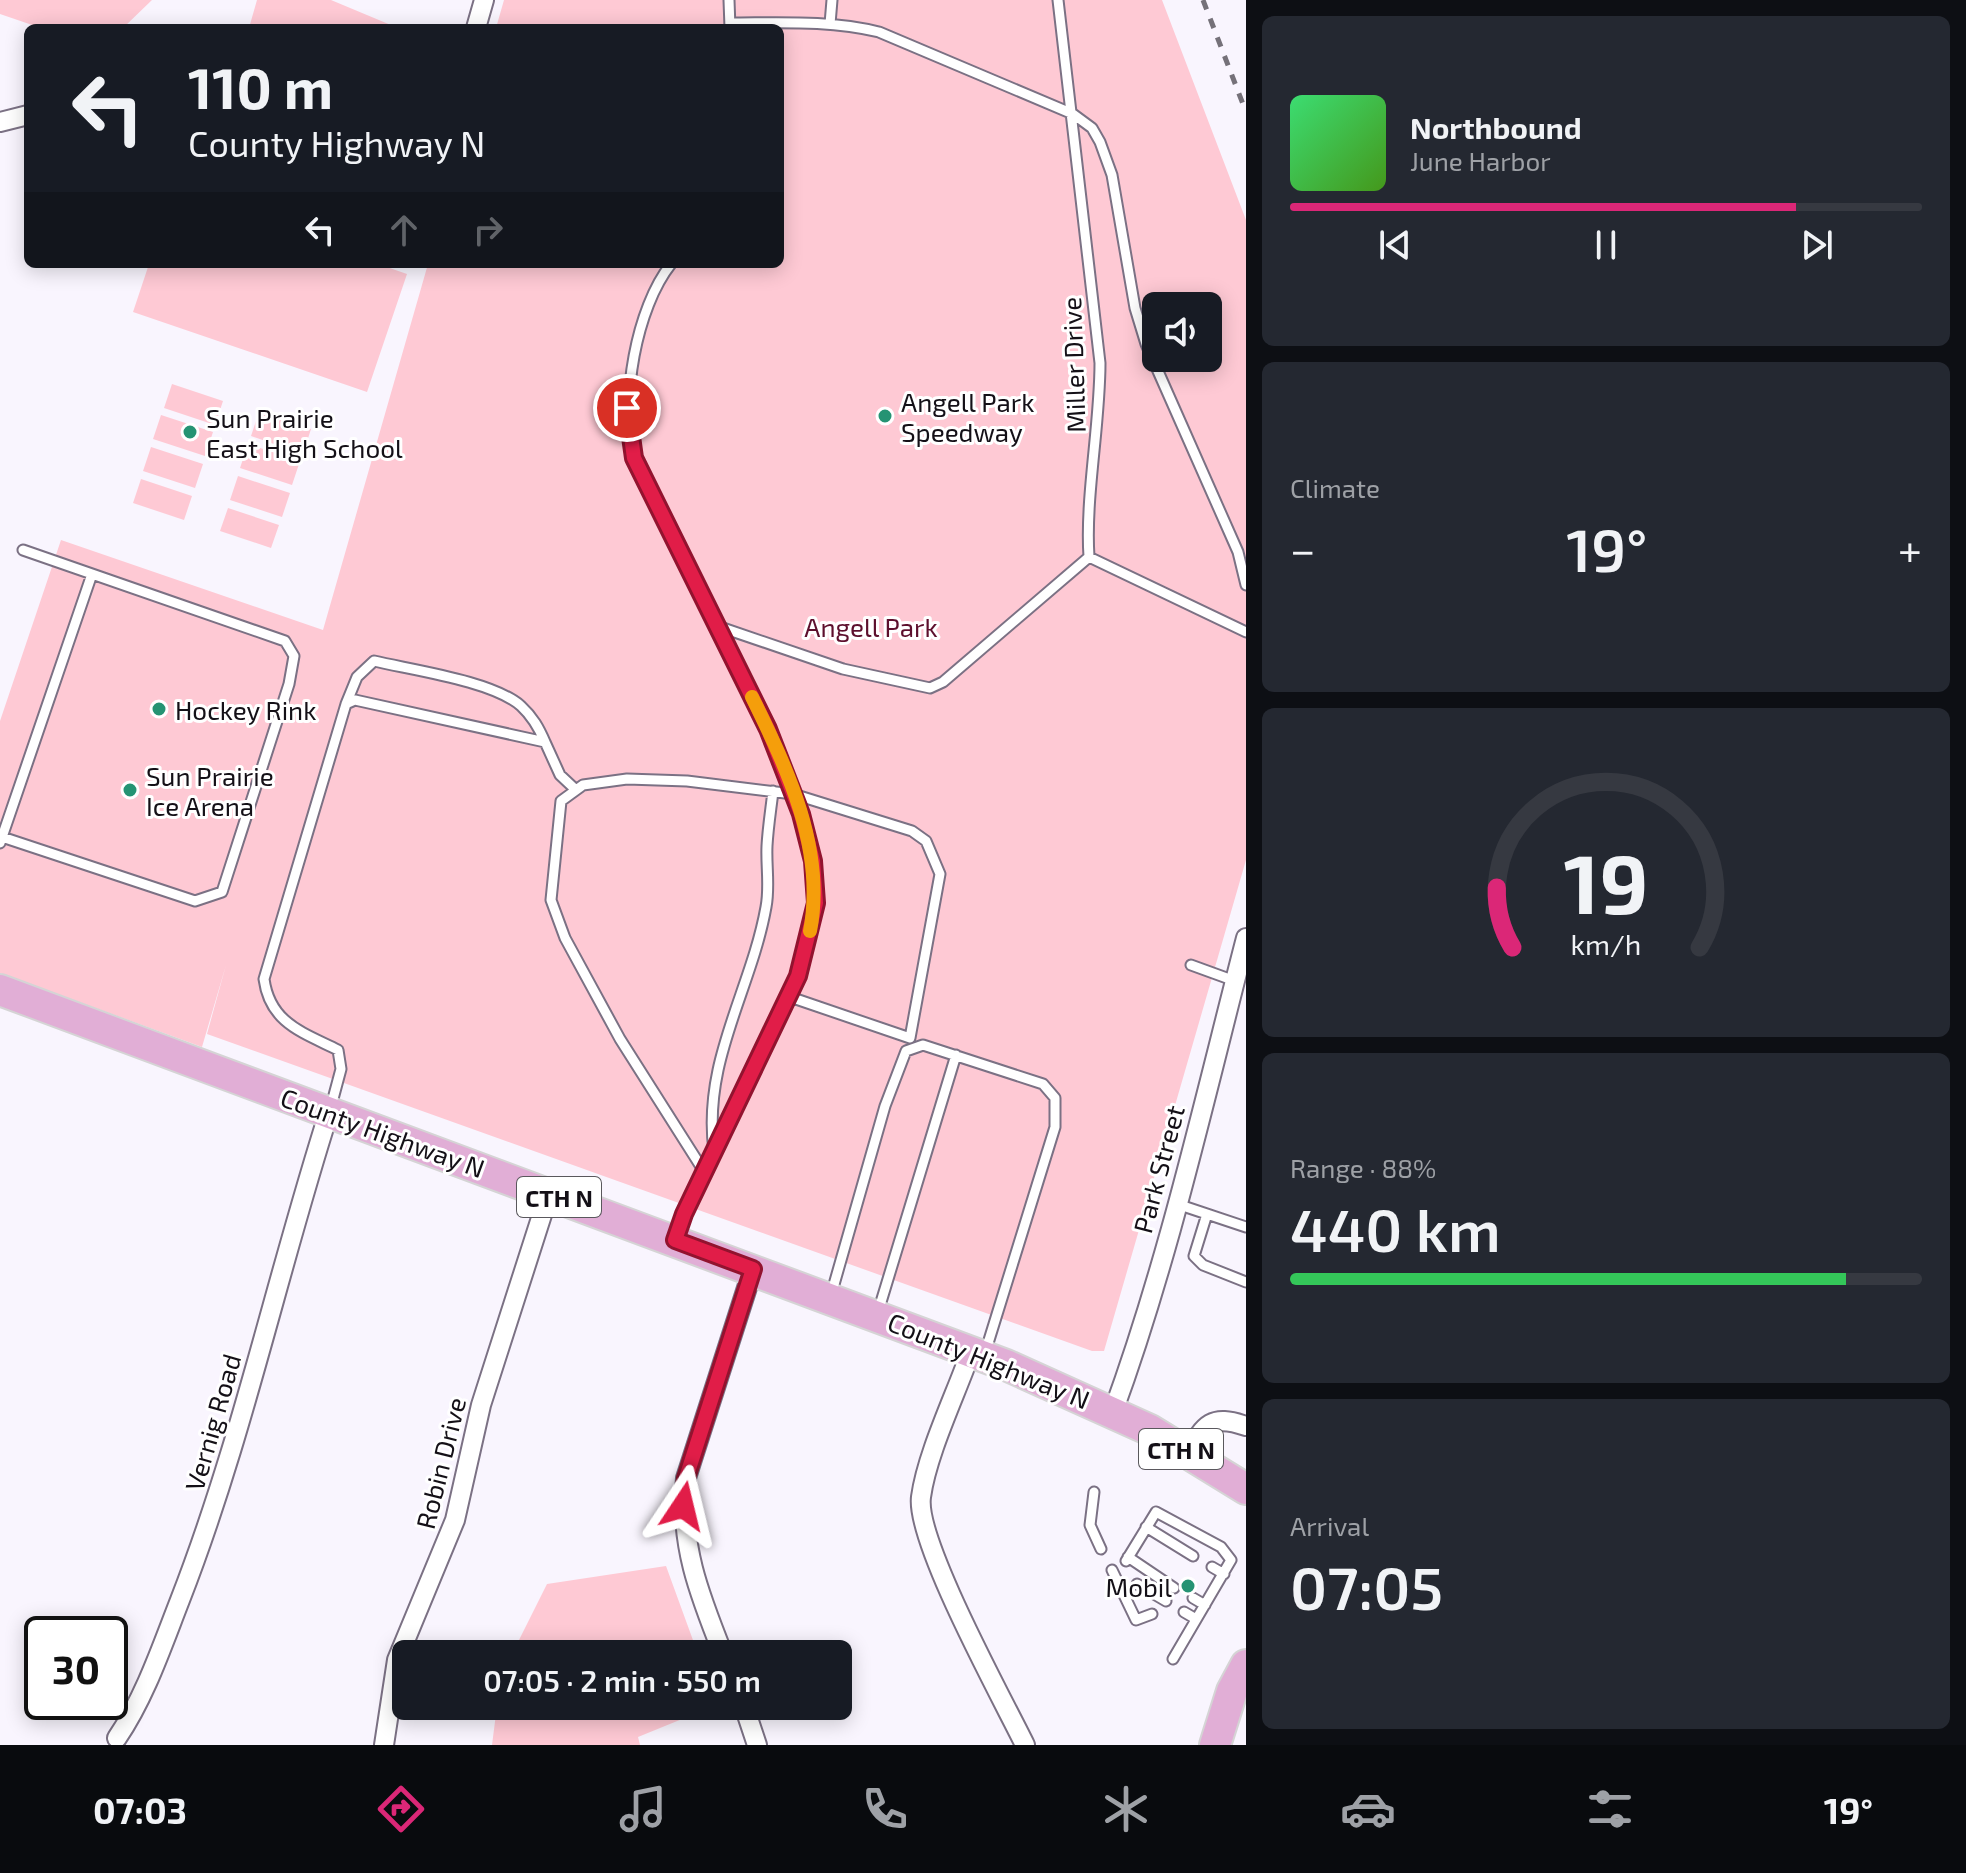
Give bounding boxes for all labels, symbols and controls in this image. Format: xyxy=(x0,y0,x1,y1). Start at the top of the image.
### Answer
text: 110 m xyxy=(188,53,333,120)
icon: left xyxy=(56,56,160,160)
text: Northbound xyxy=(1410,109,1582,145)
text: County Highway N xyxy=(188,121,485,164)
text: June Harbor xyxy=(1410,145,1551,176)
icon: left xyxy=(298,208,342,252)
icon: ahead xyxy=(382,208,426,252)
icon: right xyxy=(466,208,510,252)
icon: previous xyxy=(1373,223,1417,267)
icon: pause xyxy=(1584,223,1628,267)
icon: next xyxy=(1795,223,1839,267)
map controls xyxy=(1142,292,1222,372)
button: sound xyxy=(1142,292,1222,372)
street label: Miller Drive xyxy=(1055,296,1091,434)
pin xyxy=(593,374,661,442)
icon: arrive xyxy=(605,386,649,430)
place label: Angell Park Speedway xyxy=(901,386,1034,447)
place label: Sun Prairie East High School xyxy=(206,402,403,463)
marker: Angell Park Speedway xyxy=(876,407,894,425)
marker: Sun Prairie East High School xyxy=(181,423,199,441)
text: Climate xyxy=(1290,472,1380,503)
text: 19° xyxy=(1566,512,1647,584)
text: − xyxy=(1290,522,1316,575)
text: + xyxy=(1898,522,1922,575)
park label: Angell Park xyxy=(804,611,938,642)
place label: Hockey Rink xyxy=(175,694,316,725)
marker: Hockey Rink xyxy=(150,700,168,718)
place label: Sun Prairie Ice Arena xyxy=(146,760,274,821)
marker: Sun Prairie Ice Arena xyxy=(121,781,139,799)
text: 19 xyxy=(1563,831,1649,931)
text: km/h xyxy=(1571,927,1641,962)
street label: County Highway N xyxy=(277,1081,489,1183)
street label: Park Street xyxy=(1126,1102,1190,1236)
text: Range · 88% xyxy=(1290,1152,1436,1183)
road number: CTH N xyxy=(517,1177,601,1217)
text: 440 km xyxy=(1290,1192,1501,1264)
street label: County Highway N xyxy=(884,1305,1094,1415)
street label: Vernig Road xyxy=(178,1350,246,1494)
street label: Robin Drive xyxy=(409,1394,471,1532)
road number: CTH N xyxy=(1139,1429,1223,1469)
position arrow xyxy=(641,1464,725,1548)
text: Arrival xyxy=(1290,1510,1369,1541)
text: 07:05 xyxy=(1290,1550,1443,1622)
place label: Mobil xyxy=(1105,1571,1172,1602)
marker: Mobil xyxy=(1179,1577,1197,1595)
speed limit sign: 30 xyxy=(24,1616,128,1720)
text: 07:05 · 2 min · 550 m xyxy=(483,1662,761,1698)
icon: directions xyxy=(373,1781,429,1837)
icon: music xyxy=(615,1781,671,1837)
icon: phone xyxy=(857,1781,913,1837)
icon: climate xyxy=(1098,1781,1154,1837)
icon: car xyxy=(1340,1781,1396,1837)
icon: filters xyxy=(1582,1781,1638,1837)
text: 07:03 xyxy=(93,1788,187,1831)
text: 19° xyxy=(1824,1788,1873,1831)

